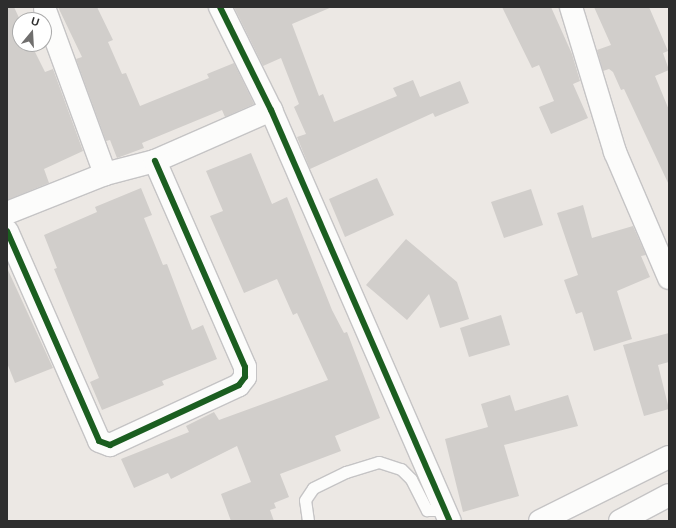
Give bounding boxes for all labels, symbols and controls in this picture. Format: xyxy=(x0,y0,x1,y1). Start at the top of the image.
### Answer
north arrow xyxy=(12,12,52,52)
text: U xyxy=(30,15,41,28)

